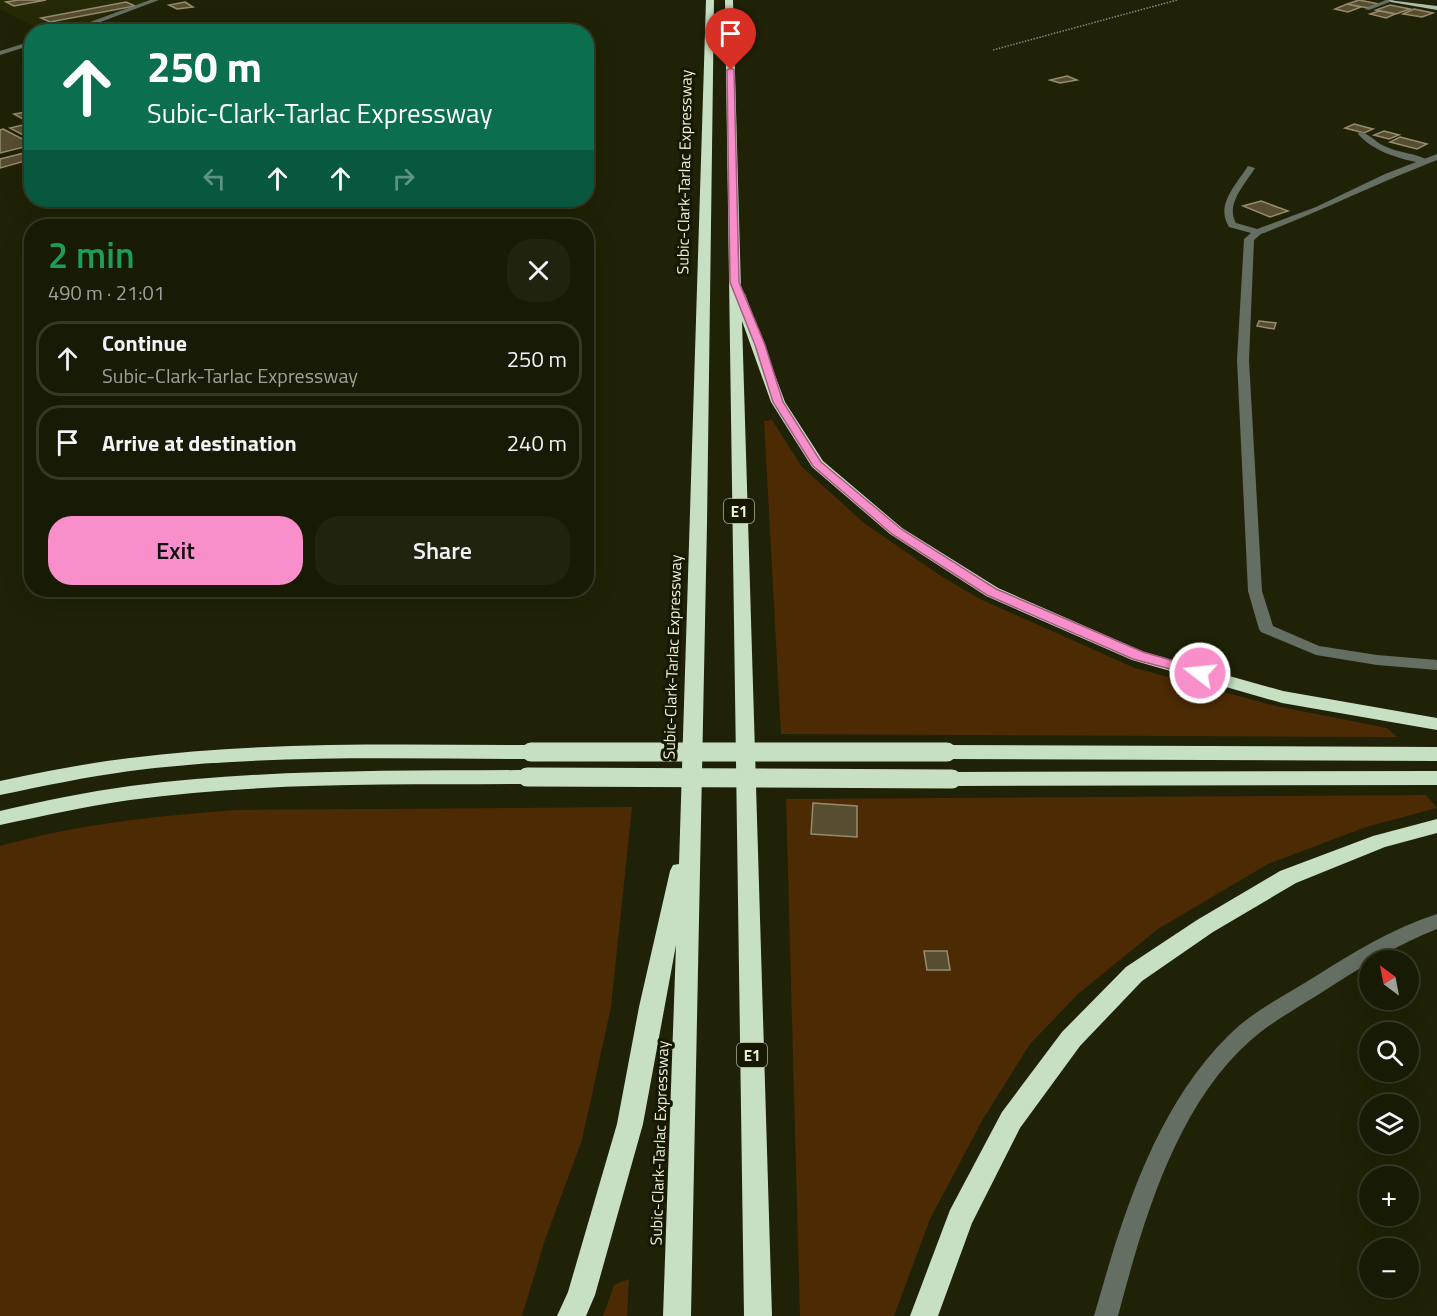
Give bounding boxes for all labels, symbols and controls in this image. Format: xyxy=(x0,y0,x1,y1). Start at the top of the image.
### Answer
pin xyxy=(705,8,756,70)
icon: arrive xyxy=(714,17,747,50)
text: 250 m xyxy=(147,34,262,98)
icon: ahead xyxy=(48,48,126,126)
street label: Subic-Clark-Tarlac Expressway xyxy=(670,69,698,275)
text: Subic-Clark-Tarlac Expressway xyxy=(147,92,493,133)
icon: left xyxy=(198,162,231,195)
icon: ahead xyxy=(261,162,294,195)
icon: ahead xyxy=(324,162,357,195)
icon: right xyxy=(387,162,420,195)
text: 2 min xyxy=(48,227,135,282)
button: close xyxy=(507,239,570,302)
text: 490 m · 21:01 xyxy=(48,277,165,308)
text: Continue xyxy=(102,326,187,360)
icon: ahead xyxy=(51,342,84,375)
text: 250 m xyxy=(507,342,567,376)
text: Subic-Clark-Tarlac Expressway xyxy=(102,360,358,391)
icon: arrive xyxy=(51,426,84,459)
text: Arrive at destination xyxy=(102,426,297,460)
text: 240 m xyxy=(507,426,567,460)
road number: E1 xyxy=(724,499,754,523)
button: Exit xyxy=(48,516,303,585)
button: Share xyxy=(315,516,570,585)
street label: Subic-Clark-Tarlac Expressway xyxy=(656,554,688,760)
position arrow xyxy=(1168,641,1232,705)
north arrow xyxy=(1359,950,1419,1010)
map controls xyxy=(1359,950,1419,1298)
button: search xyxy=(1359,1022,1419,1082)
street label: Subic-Clark-Tarlac Expressway xyxy=(643,1040,675,1246)
road number: E1 xyxy=(737,1043,767,1067)
button: layers xyxy=(1359,1094,1419,1154)
button: + xyxy=(1359,1166,1419,1226)
button: − xyxy=(1359,1238,1419,1298)

